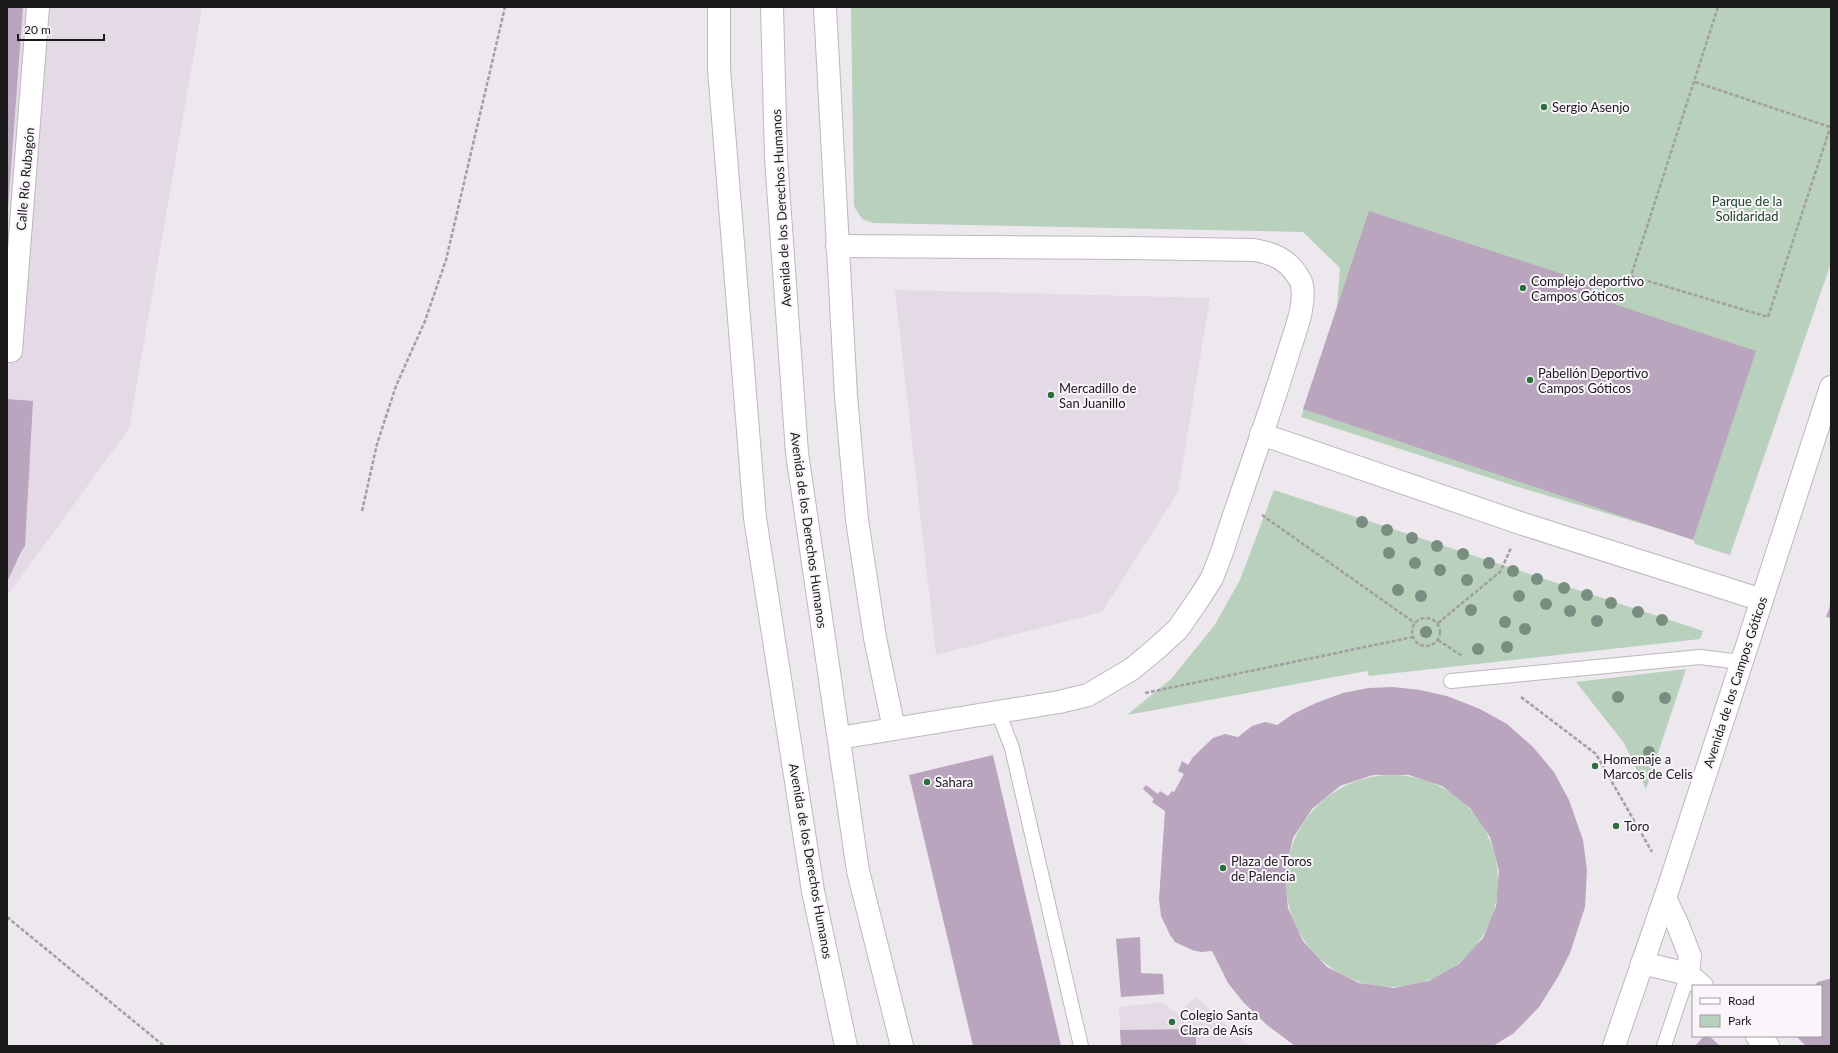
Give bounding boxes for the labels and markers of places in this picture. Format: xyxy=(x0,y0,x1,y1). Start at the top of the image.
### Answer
place label: Sergio Asenjo xyxy=(1552,99,1630,115)
marker: Sergio Asenjo xyxy=(1539,102,1549,112)
place label: Complejo deportivo Campos Góticos xyxy=(1531,273,1644,304)
marker: Complejo deportivo Campos Góticos xyxy=(1518,283,1528,293)
place label: Pabellón Deportivo Campos Góticos xyxy=(1538,365,1648,396)
marker: Pabellón Deportivo Campos Góticos xyxy=(1525,375,1535,385)
place label: Mercadillo de San Juanillo xyxy=(1059,380,1136,411)
marker: Mercadillo de San Juanillo xyxy=(1046,390,1056,400)
place label: Homenaje a Marcos de Celis xyxy=(1603,751,1693,782)
marker: Homenaje a Marcos de Celis xyxy=(1590,761,1600,771)
place label: Sahara xyxy=(935,774,973,790)
marker: Sahara xyxy=(922,777,932,787)
place label: Toro xyxy=(1624,818,1649,834)
marker: Toro xyxy=(1611,821,1621,831)
place label: Plaza de Toros de Palencia xyxy=(1231,853,1312,884)
marker: Plaza de Toros de Palencia xyxy=(1218,863,1228,873)
place label: Colegio Santa Clara de Asís xyxy=(1180,1007,1258,1038)
marker: Colegio Santa Clara de Asís xyxy=(1167,1017,1177,1027)

